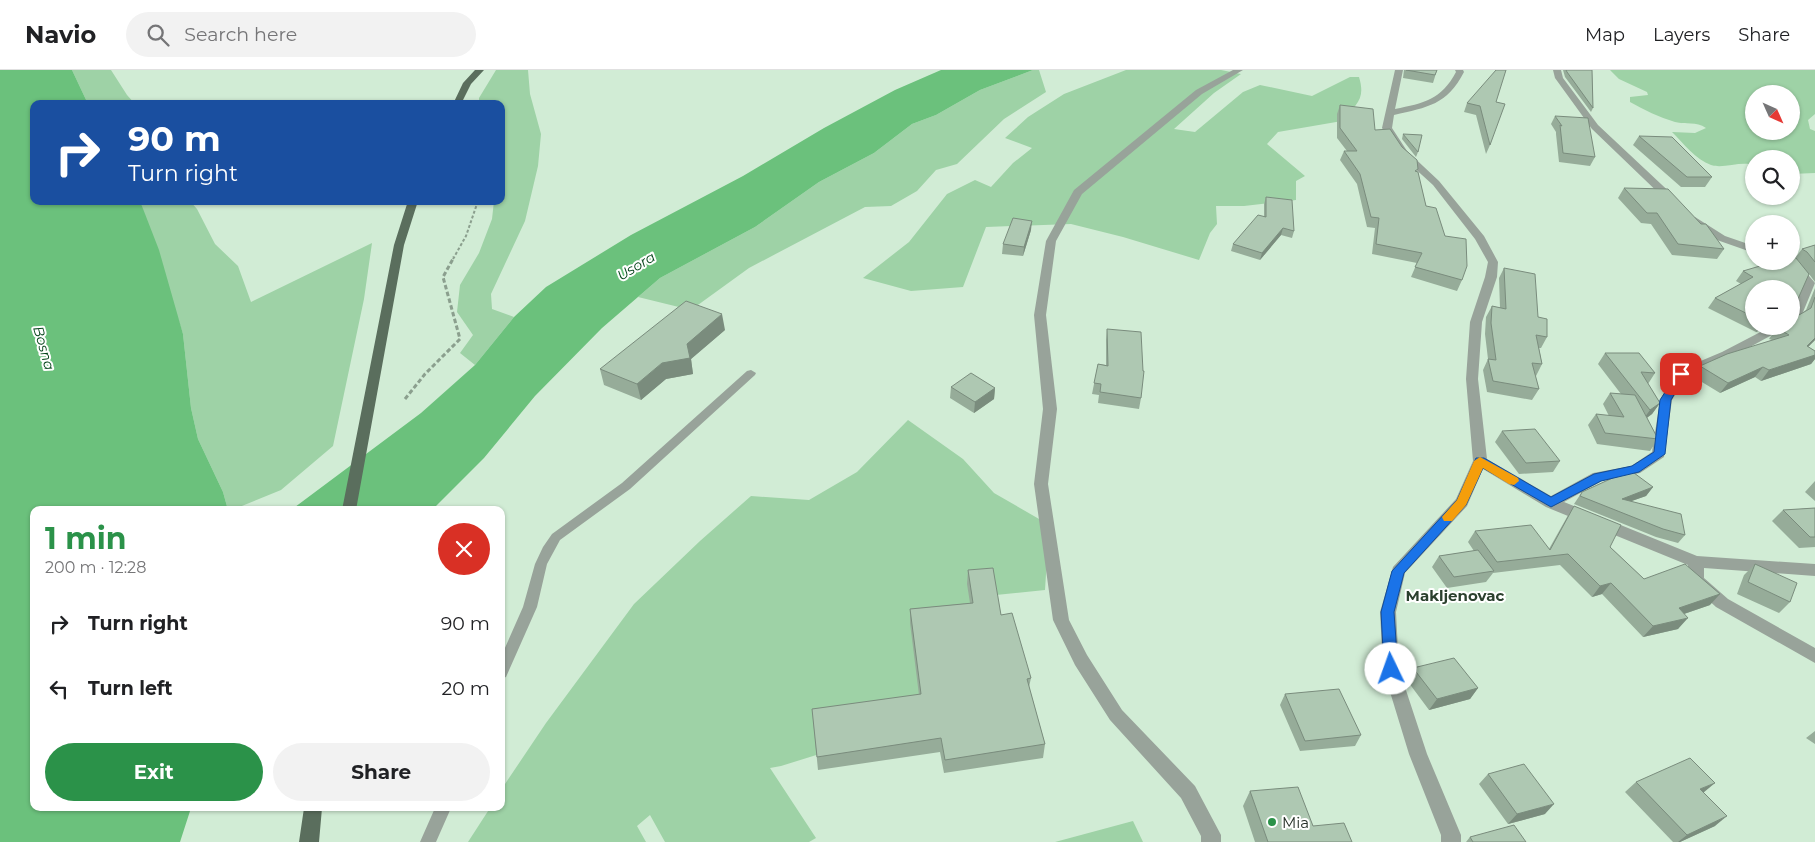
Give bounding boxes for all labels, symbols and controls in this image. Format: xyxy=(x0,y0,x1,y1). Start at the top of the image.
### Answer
search box xyxy=(126,12,476,57)
text: Navio xyxy=(25,20,96,49)
icon: search xyxy=(144,21,172,49)
text: Search here xyxy=(184,23,297,46)
text: Map xyxy=(1585,24,1625,46)
text: Layers xyxy=(1653,24,1710,46)
text: Share xyxy=(1738,24,1790,46)
north arrow xyxy=(1745,85,1800,140)
map controls xyxy=(1745,85,1800,335)
text: 90 m xyxy=(128,117,221,160)
icon: right xyxy=(45,120,110,185)
button: search xyxy=(1745,150,1800,205)
text: Turn right xyxy=(128,160,238,187)
button: + xyxy=(1745,215,1800,270)
water label: Usora xyxy=(614,248,658,284)
button: − xyxy=(1745,280,1800,335)
water label: Bosna xyxy=(29,324,59,372)
pin xyxy=(1660,353,1702,395)
icon: arrive xyxy=(1667,360,1695,388)
text: 1 min xyxy=(45,520,126,557)
button: close xyxy=(438,523,490,575)
text: 200 m · 12:28 xyxy=(45,558,146,577)
district label: Makljenovac xyxy=(1406,586,1505,605)
icon: right xyxy=(45,610,73,638)
text: Turn right xyxy=(88,612,188,635)
text: 90 m xyxy=(441,612,490,635)
position arrow xyxy=(1364,642,1416,694)
icon: left xyxy=(45,675,73,703)
text: Turn left xyxy=(88,677,173,700)
text: 20 m xyxy=(442,677,490,700)
button: Exit xyxy=(45,743,263,801)
button: Share xyxy=(273,743,490,801)
place label: Mia xyxy=(1282,813,1309,832)
marker: Mia xyxy=(1266,816,1278,828)

